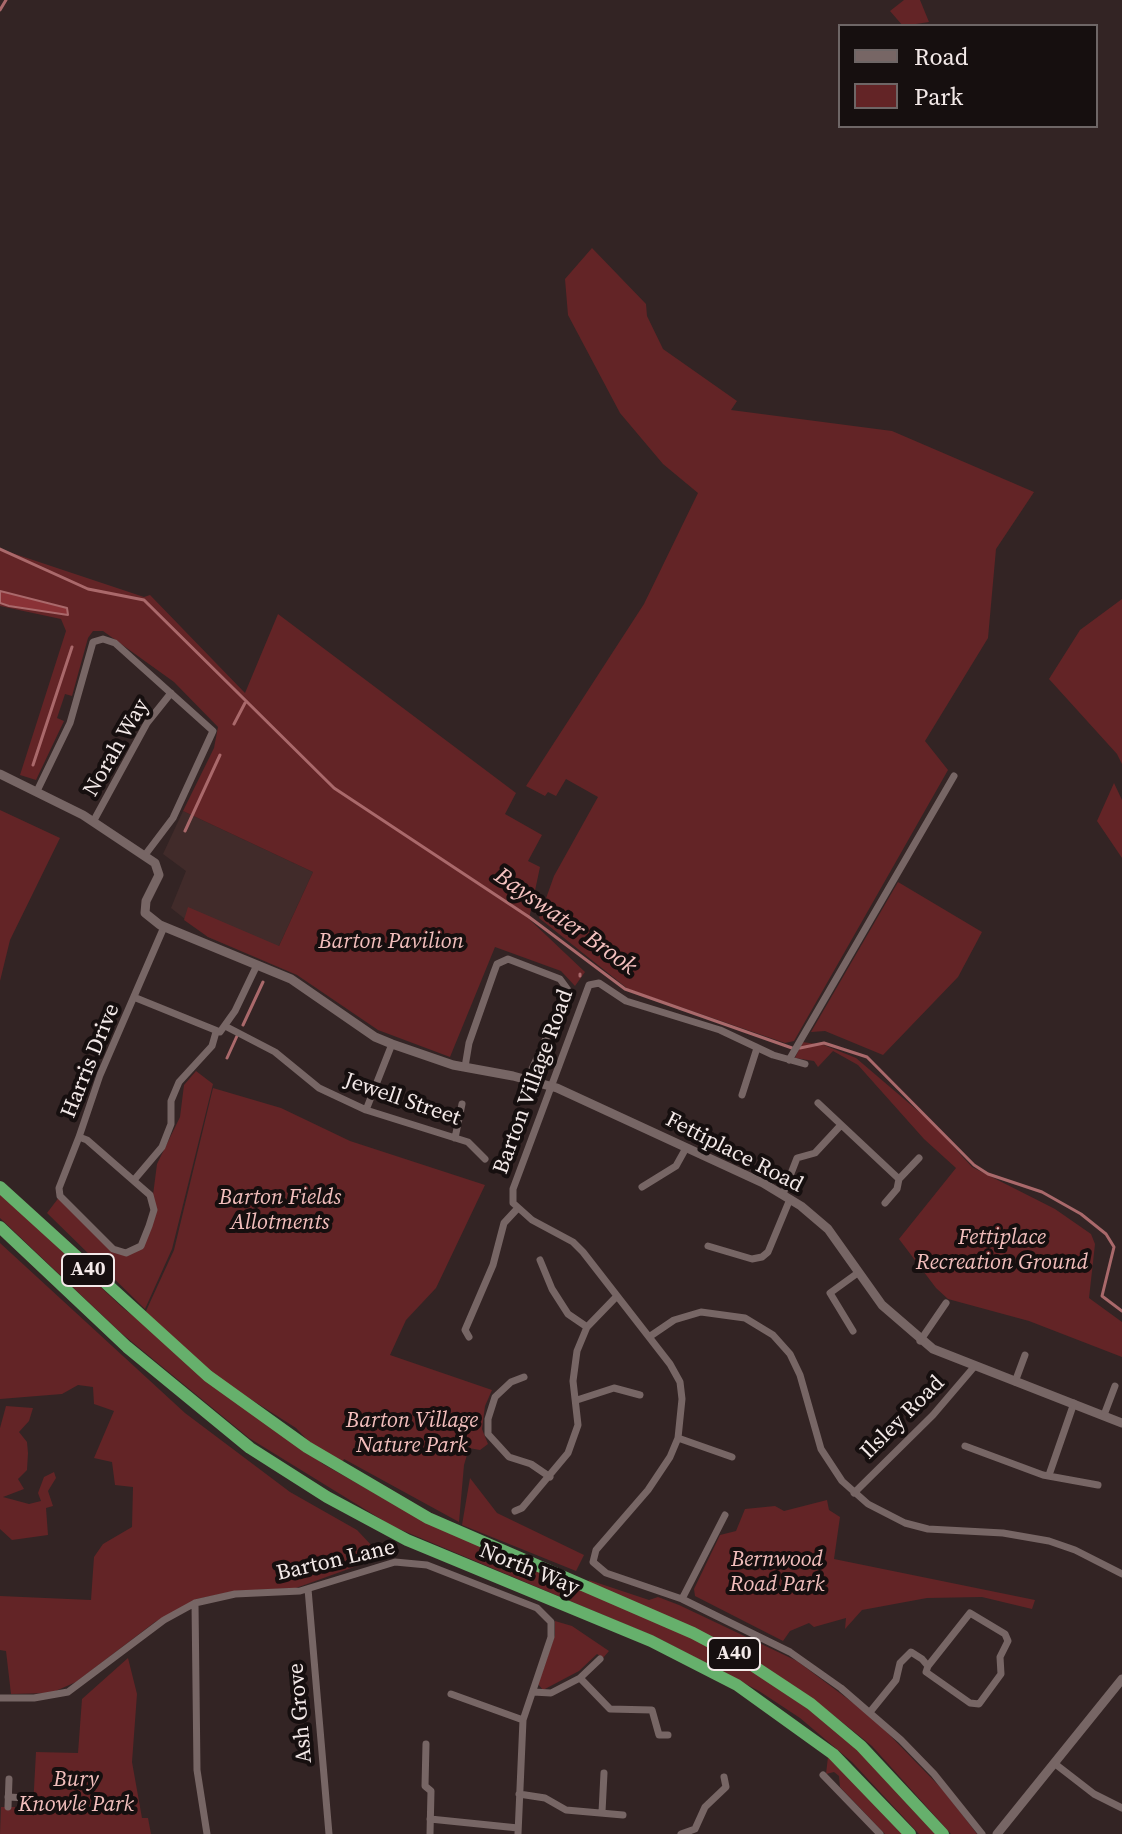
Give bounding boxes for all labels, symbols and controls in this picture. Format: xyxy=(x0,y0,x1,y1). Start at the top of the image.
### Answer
legend xyxy=(838,24,1098,128)
text: Road xyxy=(914,40,968,73)
text: Park xyxy=(914,80,963,113)
street label: Norah Way xyxy=(78,694,156,802)
water label: Bayswater Brook xyxy=(488,862,642,982)
park label: Barton Pavilion xyxy=(318,929,464,955)
street label: Barton Village Road xyxy=(488,986,580,1178)
street label: Harris Drive xyxy=(56,1000,126,1122)
street label: Jewell Street xyxy=(340,1068,464,1132)
street label: Fettiplace Road xyxy=(661,1107,807,1199)
park label: Barton Fields Allotments xyxy=(219,1185,341,1236)
park label: Fettiplace Recreation Ground xyxy=(916,1225,1088,1276)
road number: A40 xyxy=(62,1254,114,1286)
street label: Ilsley Road xyxy=(856,1371,950,1465)
park label: Barton Village Nature Park xyxy=(346,1408,478,1460)
street label: Barton Lane xyxy=(274,1535,398,1587)
street label: North Way xyxy=(475,1538,583,1602)
park label: Bernwood Road Park xyxy=(729,1547,825,1598)
road number: A40 xyxy=(708,1638,760,1670)
street label: Ash Grove xyxy=(283,1662,319,1764)
park label: Bury Knowle Park xyxy=(18,1767,134,1818)

